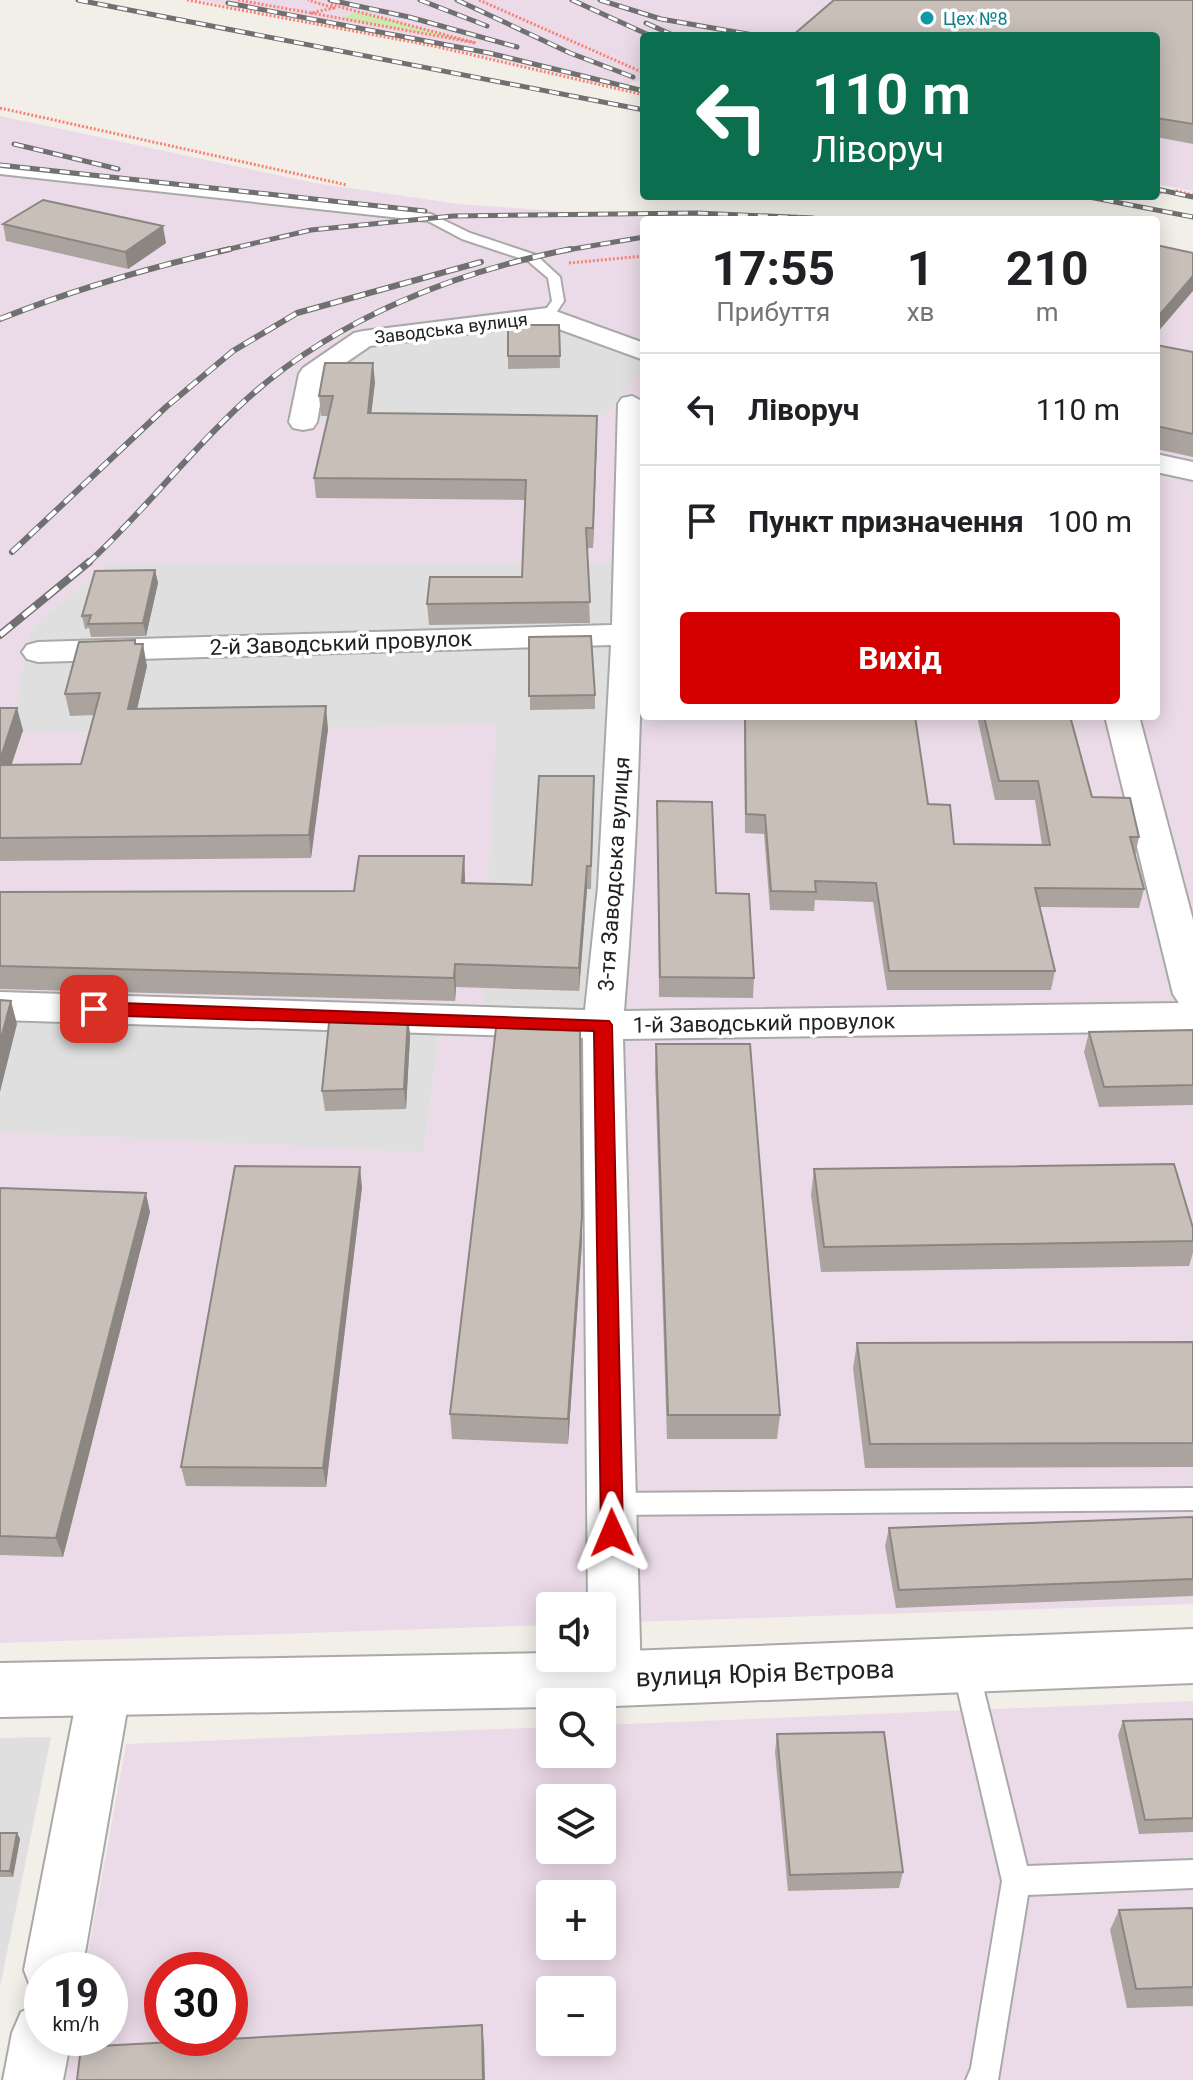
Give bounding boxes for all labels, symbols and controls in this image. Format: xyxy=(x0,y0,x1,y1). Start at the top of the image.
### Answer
place label: Цех №8 xyxy=(943,8,1008,29)
marker: Цех №8 xyxy=(918,9,936,27)
text: 110 m xyxy=(812,62,971,128)
icon: left xyxy=(680,64,784,168)
text: Ліворуч xyxy=(812,129,944,171)
text: 17:55 xyxy=(711,240,835,297)
text: 1 xyxy=(907,240,934,297)
text: 210 xyxy=(1006,240,1088,297)
text: Прибуття xyxy=(716,297,830,327)
text: хв xyxy=(907,297,934,327)
text: m xyxy=(1036,297,1059,327)
street label: Заводська вулиця xyxy=(373,308,529,348)
icon: left xyxy=(680,387,724,431)
text: Ліворуч xyxy=(748,392,859,427)
text: 110 m xyxy=(1036,392,1120,427)
icon: arrive xyxy=(680,499,724,543)
text: Пункт призначення xyxy=(748,504,1024,539)
text: 100 m xyxy=(1048,504,1132,539)
button: Вихід xyxy=(680,612,1120,704)
street label: 2-й Заводський провулок xyxy=(209,626,473,660)
street label: 3-тя Заводська вулиця xyxy=(593,756,635,992)
pin xyxy=(60,975,128,1043)
icon: arrive xyxy=(72,987,116,1031)
street label: 1-й Заводський провулок xyxy=(632,1008,896,1038)
position arrow xyxy=(570,1491,654,1575)
map controls xyxy=(536,1592,616,2056)
button: sound xyxy=(536,1592,616,1672)
street label: вулиця Юрія Вєтрова xyxy=(635,1653,895,1693)
button: search xyxy=(536,1688,616,1768)
button: layers xyxy=(536,1784,616,1864)
button: + xyxy=(536,1880,616,1960)
speed limit sign: 30 xyxy=(144,1952,248,2056)
text: 19 xyxy=(53,1970,99,2017)
button: − xyxy=(536,1976,616,2056)
text: km/h xyxy=(53,2012,99,2036)

